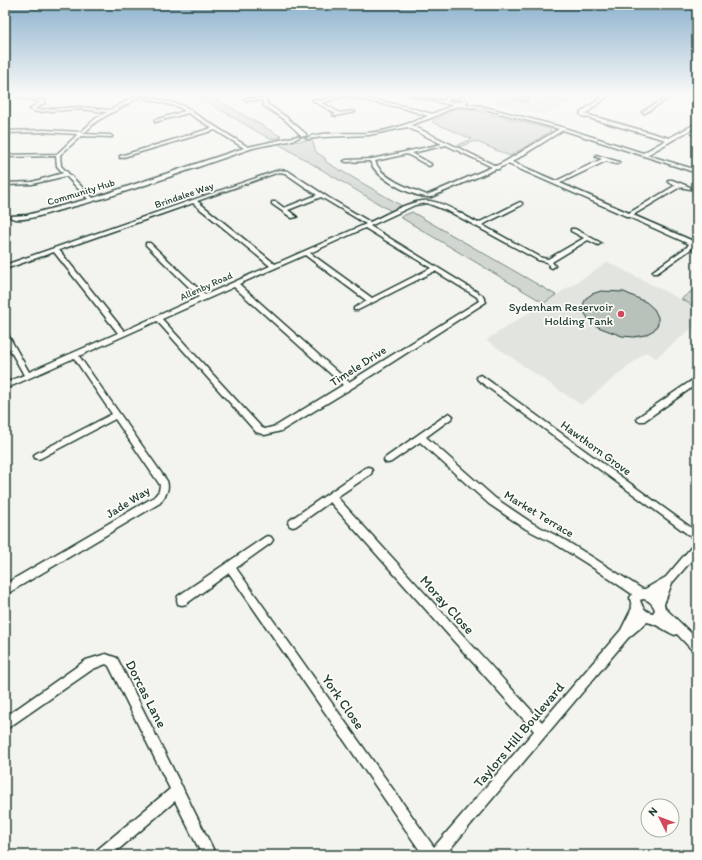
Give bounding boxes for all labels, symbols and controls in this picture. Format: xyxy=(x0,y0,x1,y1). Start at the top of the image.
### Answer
street label: Community Hub xyxy=(46,176,116,208)
street label: Brindalee Way xyxy=(153,179,215,211)
street label: Allenby Road xyxy=(178,268,235,303)
place label: Sydenham Reservoir Holding Tank xyxy=(509,300,614,328)
marker: Sydenham Reservoir Holding Tank xyxy=(616,309,626,319)
street label: Timele Drive xyxy=(327,342,389,389)
street label: Hawthorn Grove xyxy=(558,418,634,479)
street label: Jade Way xyxy=(104,483,153,521)
street label: Market Terrace xyxy=(502,488,577,540)
street label: Moray Close xyxy=(416,572,478,638)
street label: Dorcas Lane xyxy=(122,657,170,731)
street label: York Close xyxy=(318,671,368,733)
street label: Taylors Hill Boulevard xyxy=(470,679,568,791)
north arrow xyxy=(640,798,680,838)
text: N xyxy=(646,805,660,819)

